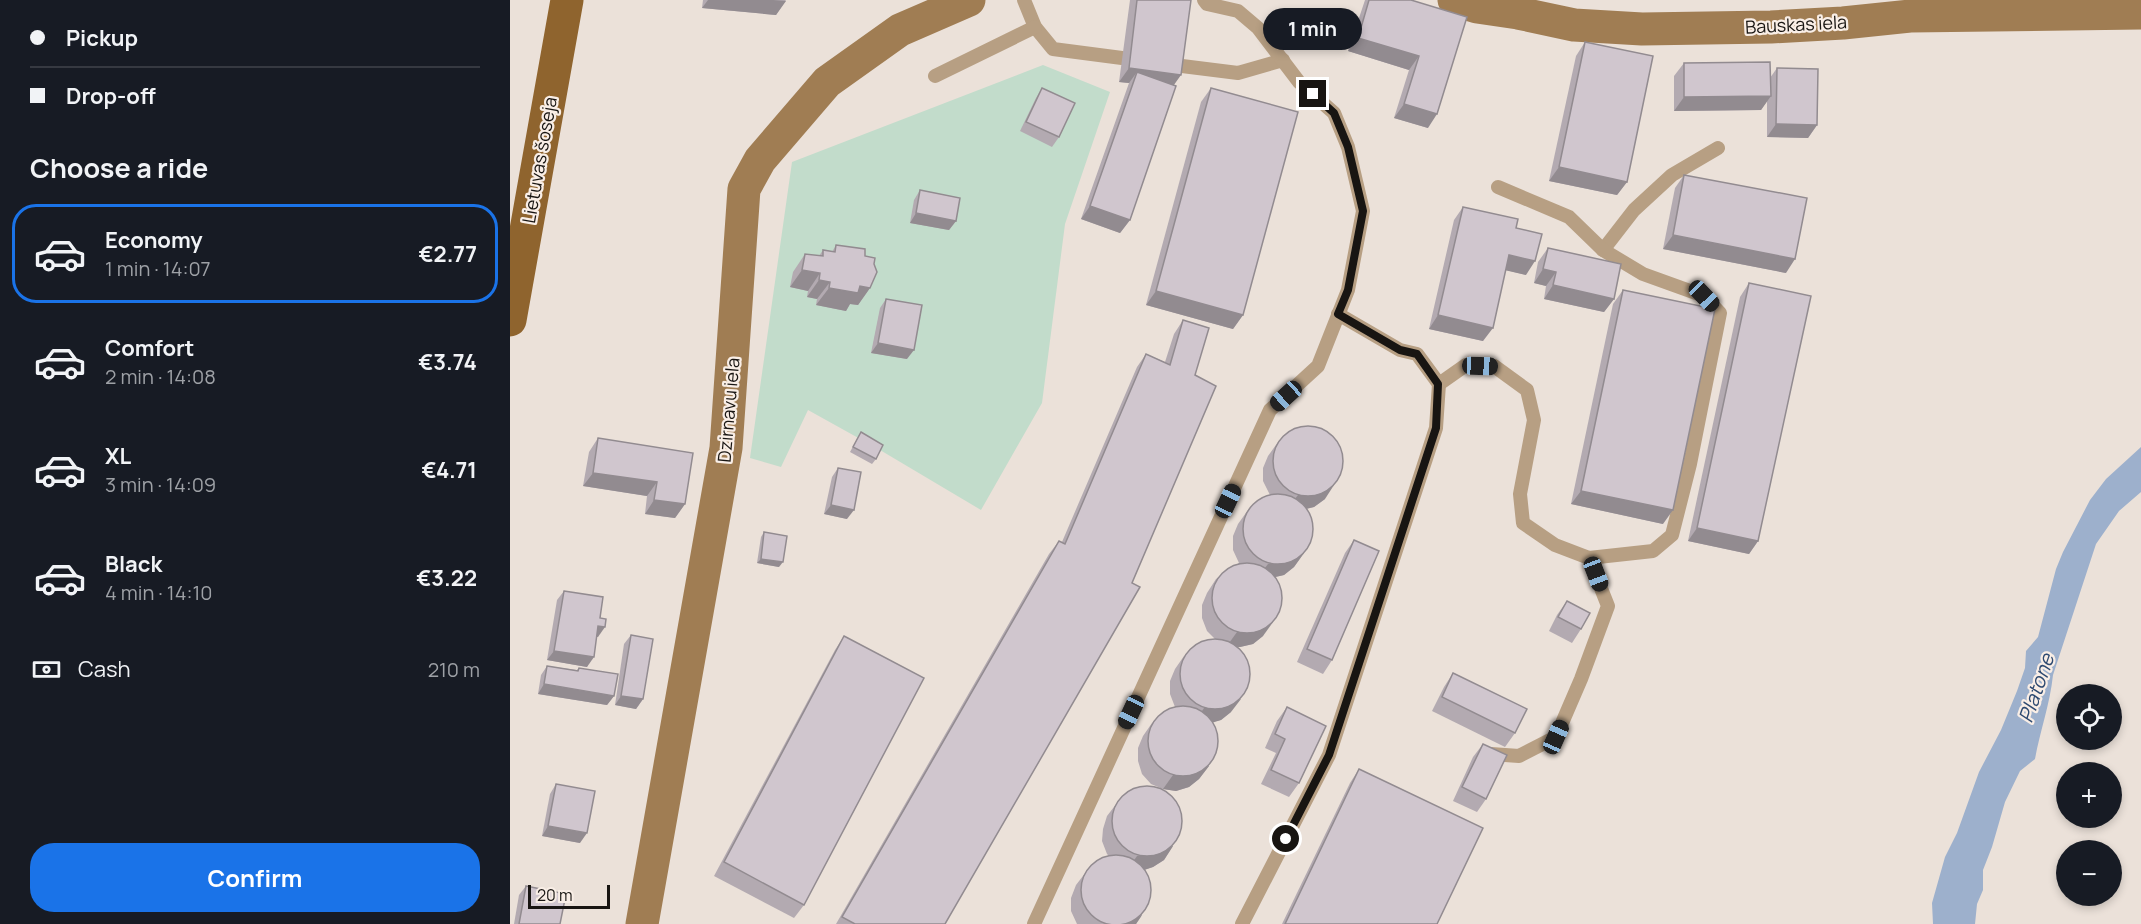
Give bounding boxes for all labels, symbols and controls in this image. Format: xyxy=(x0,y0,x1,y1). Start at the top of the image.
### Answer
callout: 1 min xyxy=(1264,7,1362,49)
street label: Bauskas iela xyxy=(1744,9,1848,39)
text: 1 min xyxy=(1288,15,1337,42)
text: Pickup xyxy=(66,23,138,53)
route end xyxy=(1299,80,1326,107)
text: Drop-off xyxy=(66,81,156,111)
street label: Lietuvas šoseja xyxy=(516,95,562,225)
text: Choose a ride xyxy=(30,149,208,186)
text: Economy xyxy=(105,225,203,255)
icon: car xyxy=(33,227,87,281)
text: €2.77 xyxy=(419,239,477,269)
text: 1 min · 14:07 xyxy=(105,255,211,282)
car xyxy=(1685,277,1723,315)
text: Comfort xyxy=(105,333,194,363)
icon: car xyxy=(33,335,87,389)
text: €3.74 xyxy=(418,347,477,377)
car xyxy=(1462,356,1498,376)
street label: Dzirnavu iela xyxy=(711,357,745,463)
text: 2 min · 14:08 xyxy=(105,363,216,390)
car xyxy=(1267,377,1305,415)
text: XL xyxy=(105,441,131,471)
icon: car xyxy=(33,443,87,497)
text: €4.71 xyxy=(421,455,477,485)
text: 3 min · 14:09 xyxy=(105,471,216,498)
car xyxy=(1212,481,1244,521)
text: Black xyxy=(105,549,162,579)
icon: car xyxy=(33,551,87,605)
car xyxy=(1581,554,1611,594)
text: €3.22 xyxy=(416,563,477,593)
text: 4 min · 14:10 xyxy=(105,579,212,606)
water label: Platone xyxy=(2012,649,2061,726)
icon: cash xyxy=(30,653,63,686)
text: Cash xyxy=(78,654,131,684)
text: 210 m xyxy=(428,656,480,683)
map controls xyxy=(2056,684,2122,906)
button: locate xyxy=(2056,684,2122,750)
car xyxy=(1115,692,1147,732)
car xyxy=(1540,717,1572,757)
button: + xyxy=(2056,762,2122,828)
route start xyxy=(1272,825,1299,852)
button: − xyxy=(2056,840,2122,906)
button: Confirm xyxy=(30,843,480,912)
scale bar xyxy=(528,882,610,910)
text: 20 m xyxy=(537,884,573,906)

